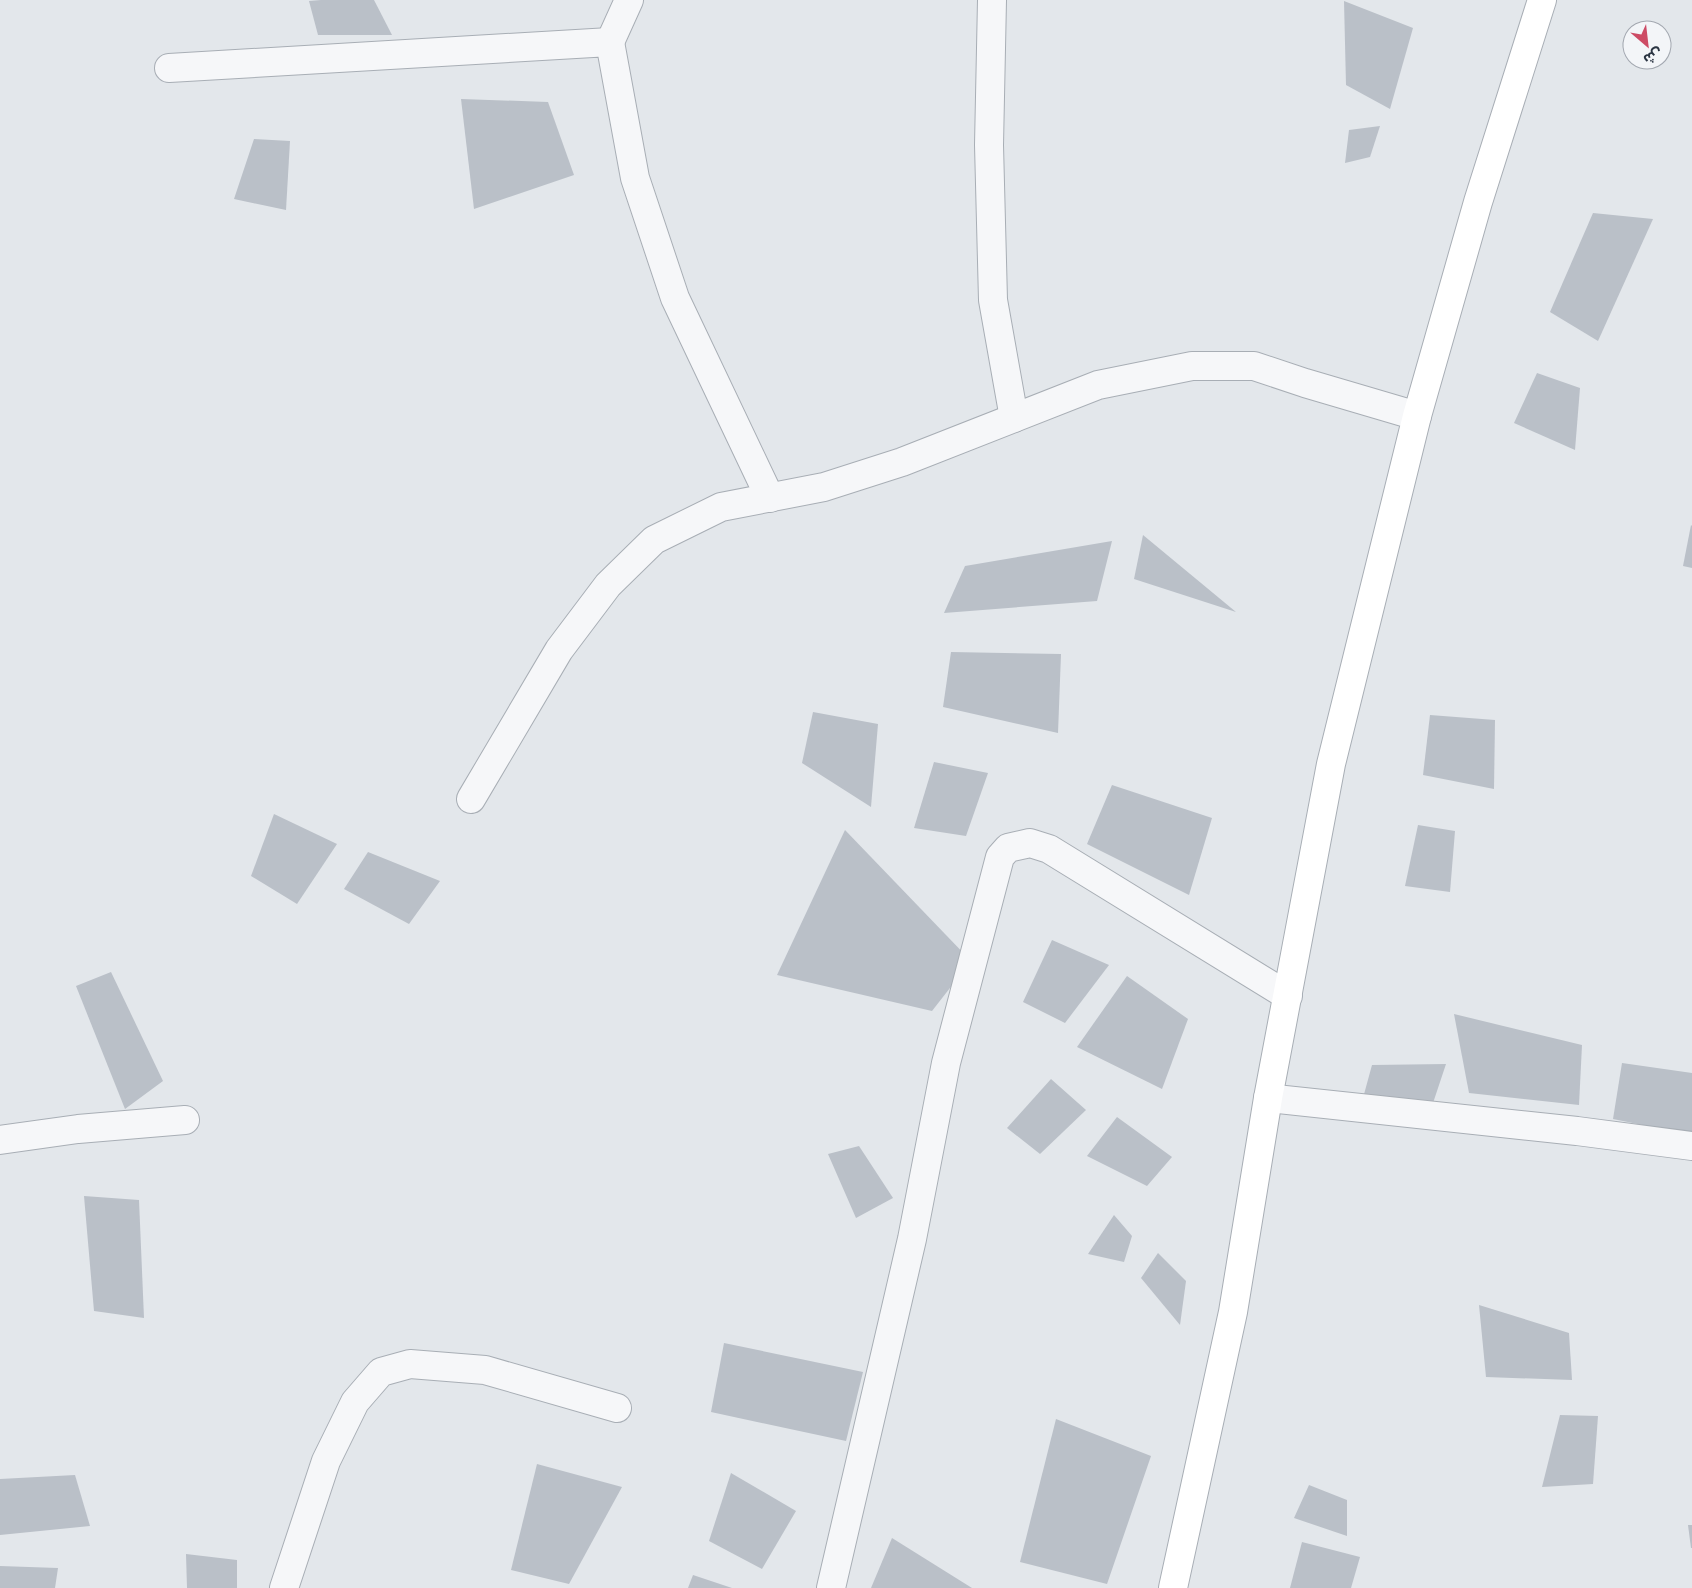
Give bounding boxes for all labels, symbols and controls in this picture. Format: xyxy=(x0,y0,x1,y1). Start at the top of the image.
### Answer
north arrow xyxy=(1622,20,1672,70)
text: ش xyxy=(1640,44,1665,68)

